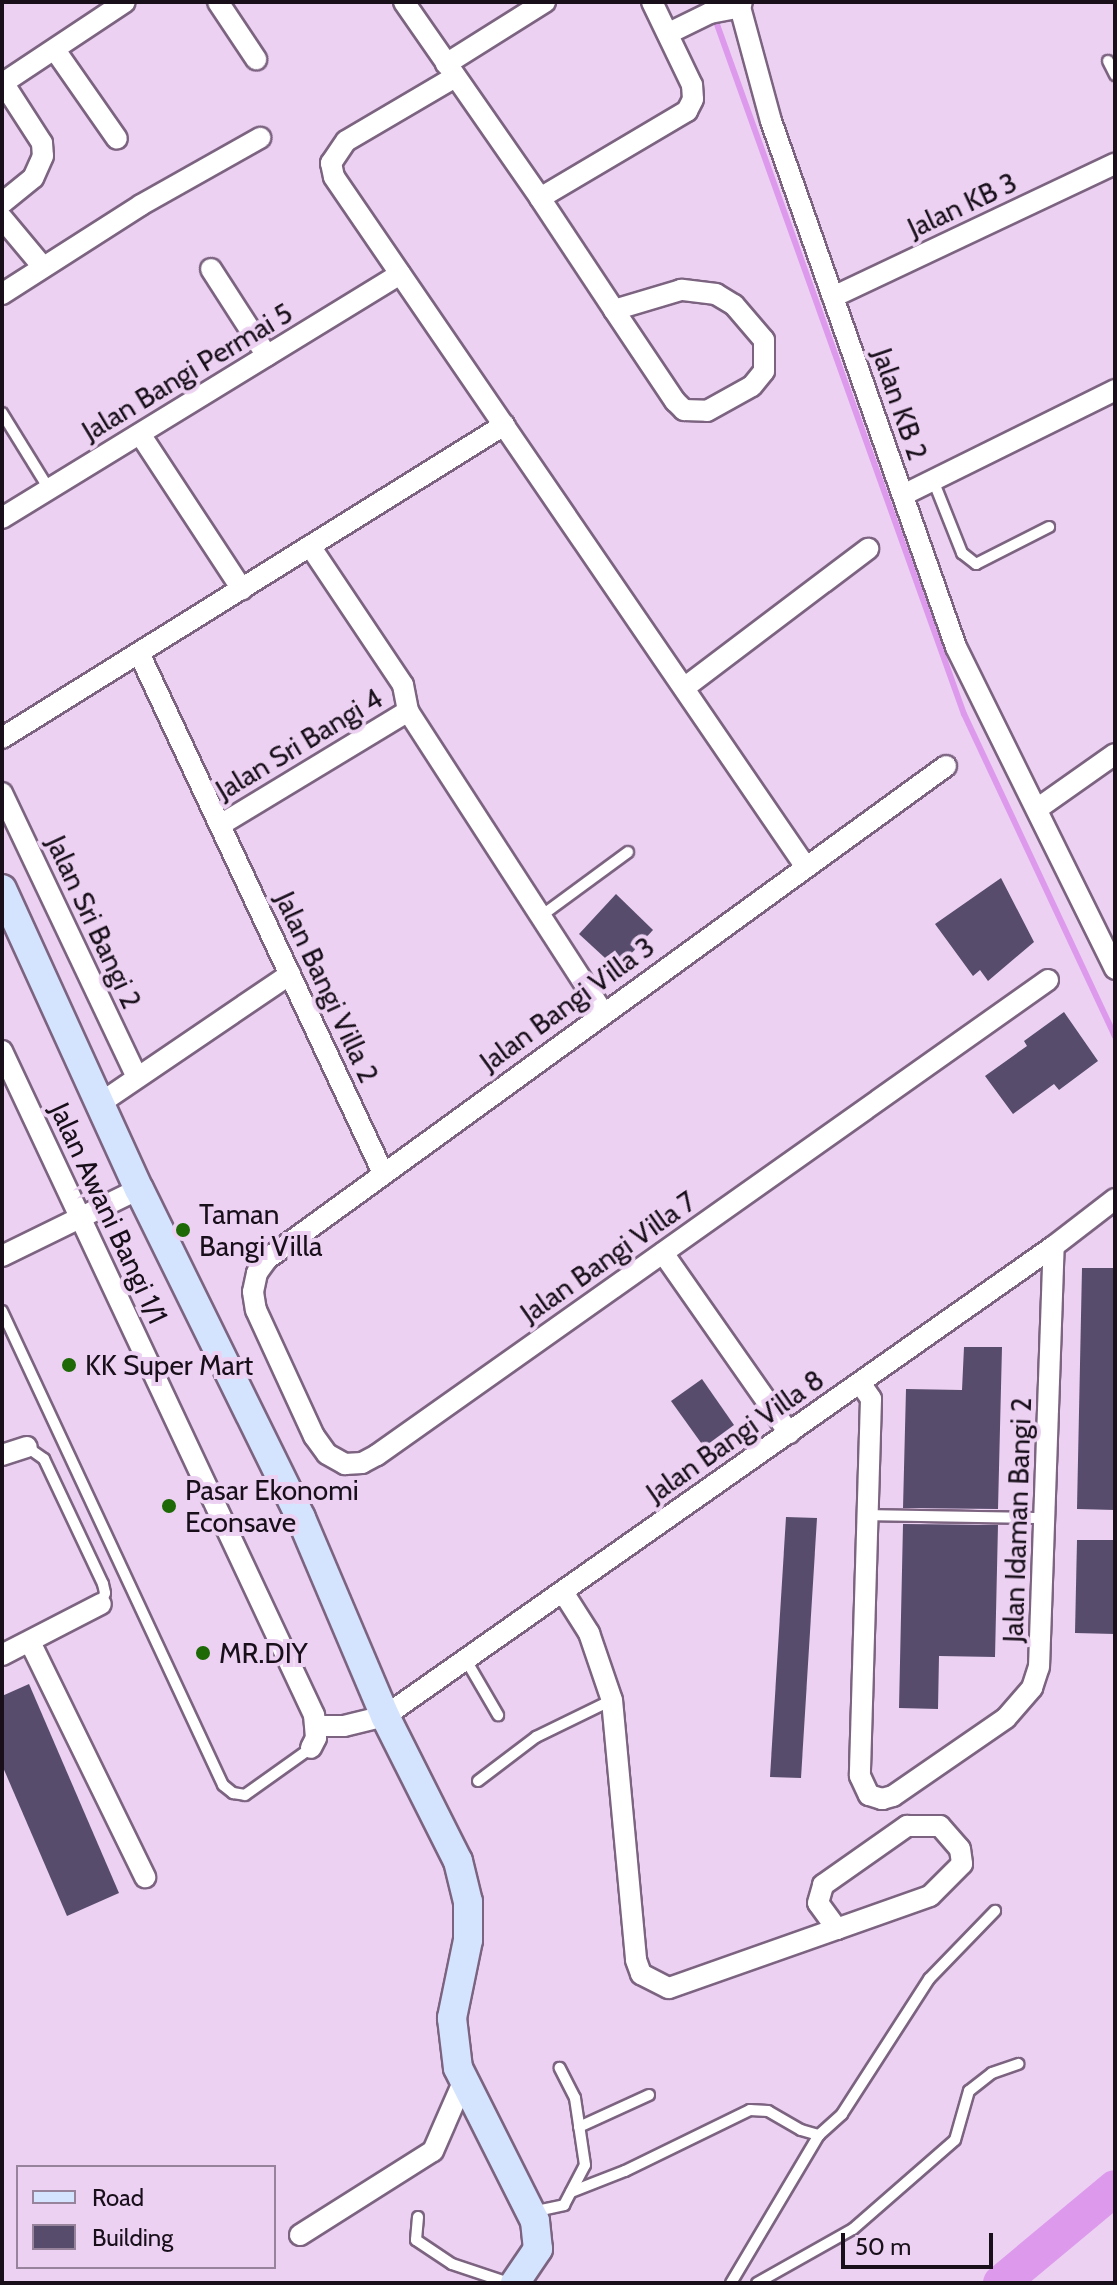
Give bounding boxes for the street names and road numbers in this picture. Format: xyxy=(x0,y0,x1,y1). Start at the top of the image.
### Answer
street label: Jalan KB 3 xyxy=(902,165,1022,245)
street label: Jalan Bangi Permai 5 xyxy=(76,296,298,448)
street label: Jalan KB 2 xyxy=(865,344,935,464)
street label: Jalan Sri Bangi 4 xyxy=(210,681,388,807)
street label: Jalan Sri Bangi 2 xyxy=(39,830,149,1014)
street label: Jalan Bangi Villa 2 xyxy=(268,886,386,1088)
street label: Jalan Bangi Villa 3 xyxy=(473,930,661,1078)
street label: Jalan Awani Bangi 1/1 xyxy=(43,1097,175,1329)
street label: Jalan Bangi Villa 7 xyxy=(514,1184,702,1330)
street label: Jalan Bangi Villa 8 xyxy=(640,1362,830,1510)
street label: Jalan Idaman Bangi 2 xyxy=(996,1397,1038,1643)

